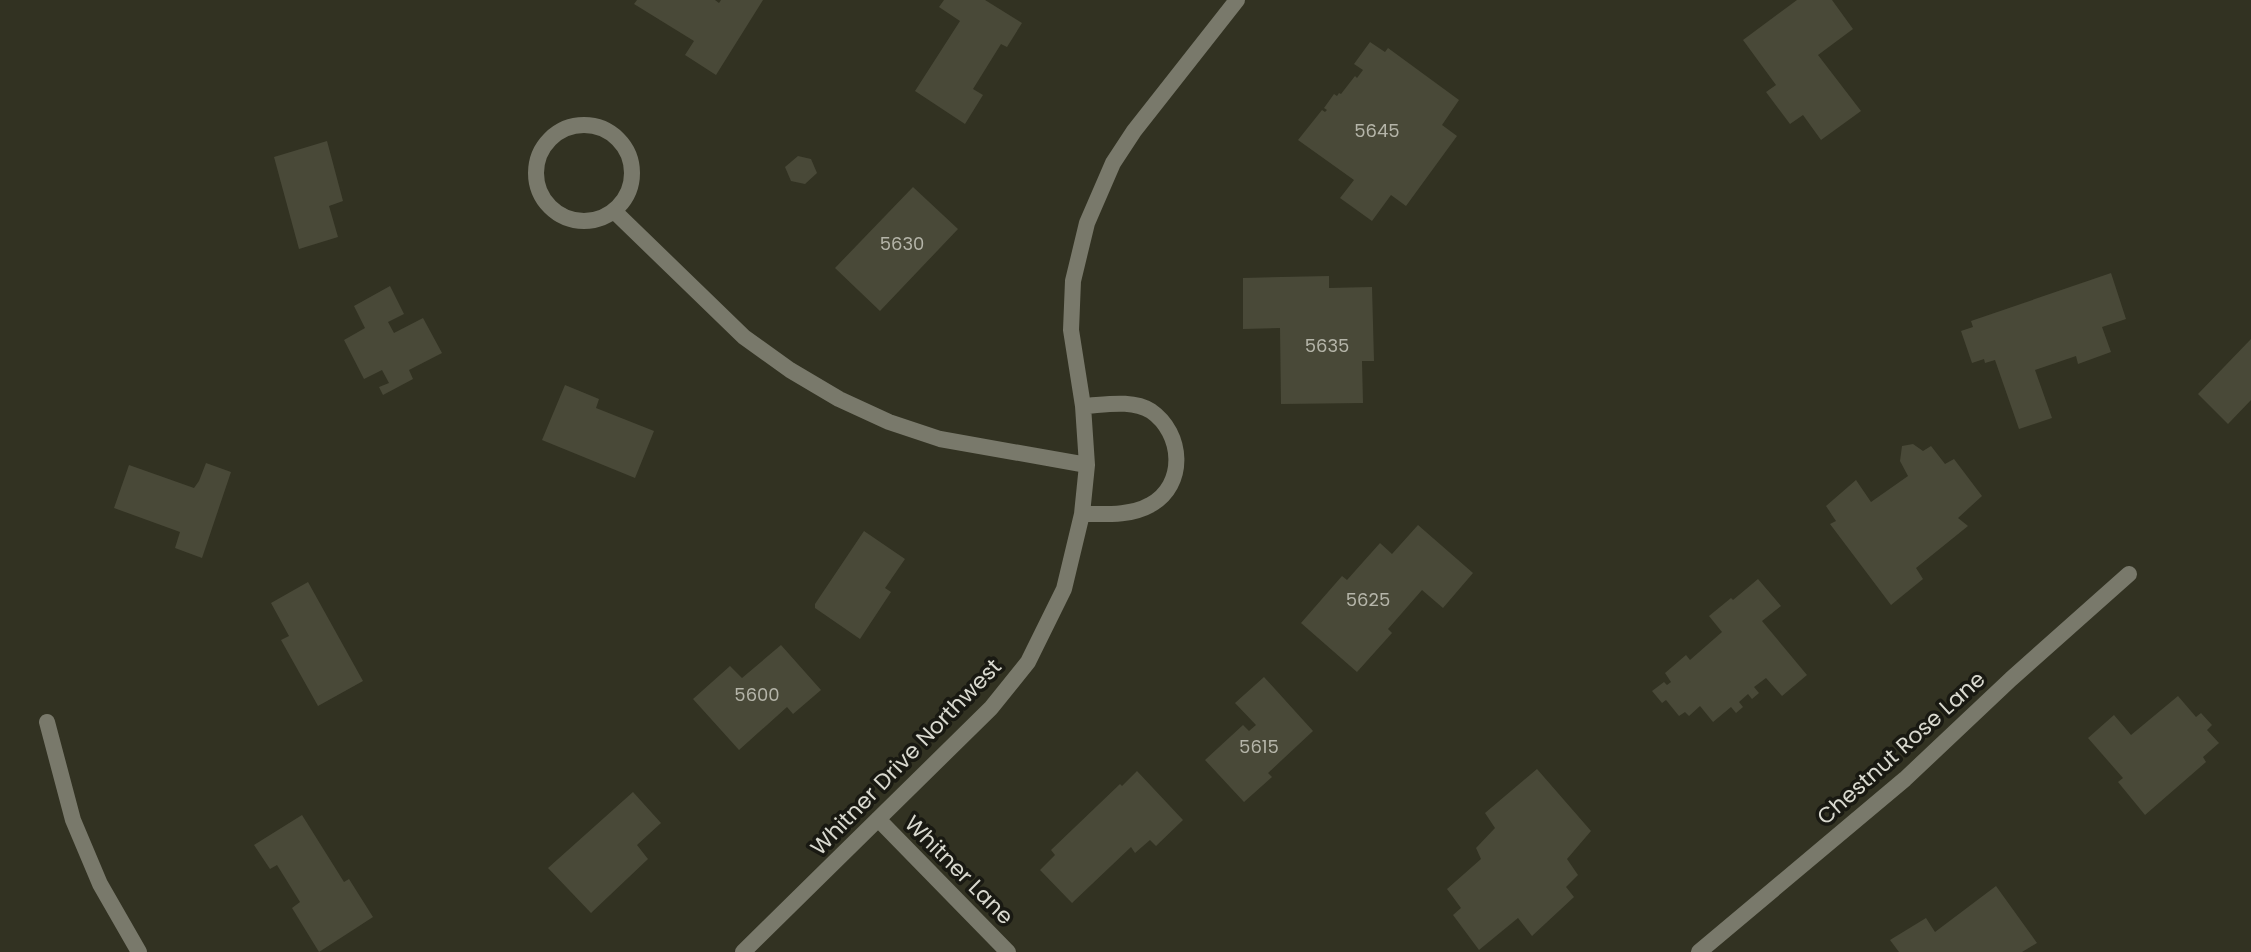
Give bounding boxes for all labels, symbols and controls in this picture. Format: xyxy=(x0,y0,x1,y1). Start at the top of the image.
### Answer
house number: 5645 xyxy=(1354,118,1400,143)
house number: 5630 xyxy=(880,231,924,256)
house number: 5635 xyxy=(1305,333,1349,358)
house number: 5625 xyxy=(1346,587,1390,612)
street label: Whitner Drive Northwest xyxy=(804,652,1008,862)
street label: Chestnut Rose Lane xyxy=(1810,664,1992,832)
house number: 5600 xyxy=(734,682,780,707)
house number: 5615 xyxy=(1239,734,1279,759)
street label: Whitner Lane xyxy=(898,809,1020,931)

